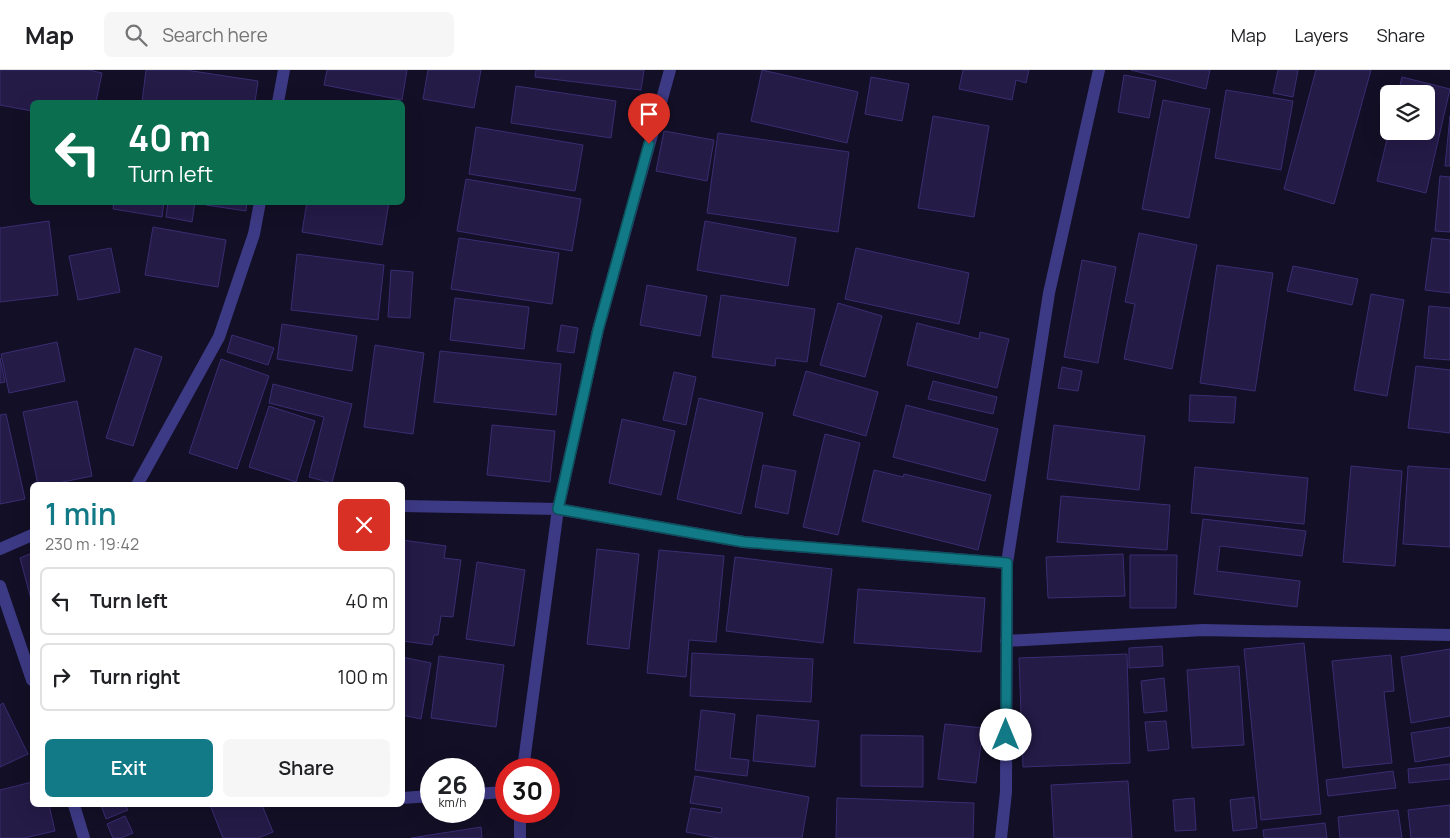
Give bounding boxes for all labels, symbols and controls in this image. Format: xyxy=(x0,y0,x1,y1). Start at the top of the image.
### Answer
search box xyxy=(104,12,454,57)
text: Map xyxy=(25,18,74,51)
icon: search xyxy=(122,21,150,49)
text: Search here xyxy=(162,22,268,48)
text: Map xyxy=(1231,23,1266,47)
text: Layers xyxy=(1294,23,1348,47)
text: Share xyxy=(1376,23,1425,47)
map controls xyxy=(1380,85,1435,140)
button: layers xyxy=(1380,85,1435,140)
pin xyxy=(628,93,670,144)
icon: arrive xyxy=(635,100,663,128)
text: 40 m xyxy=(128,114,211,162)
icon: left xyxy=(45,120,110,185)
text: Turn left xyxy=(128,159,213,189)
text: 1 min xyxy=(45,493,117,534)
button: close xyxy=(338,499,390,551)
text: 230 m · 19:42 xyxy=(45,533,139,555)
icon: left xyxy=(47,587,75,615)
text: Turn left xyxy=(90,588,168,614)
text: 40 m xyxy=(345,588,388,614)
icon: right xyxy=(47,663,75,691)
text: Turn right xyxy=(90,664,180,690)
text: 100 m xyxy=(337,664,388,690)
position arrow xyxy=(979,708,1031,760)
button: Exit xyxy=(45,739,213,797)
button: Share xyxy=(223,739,390,797)
speed limit sign: 30 xyxy=(495,758,560,823)
text: 26 xyxy=(437,767,468,802)
text: km/h xyxy=(439,794,466,811)

